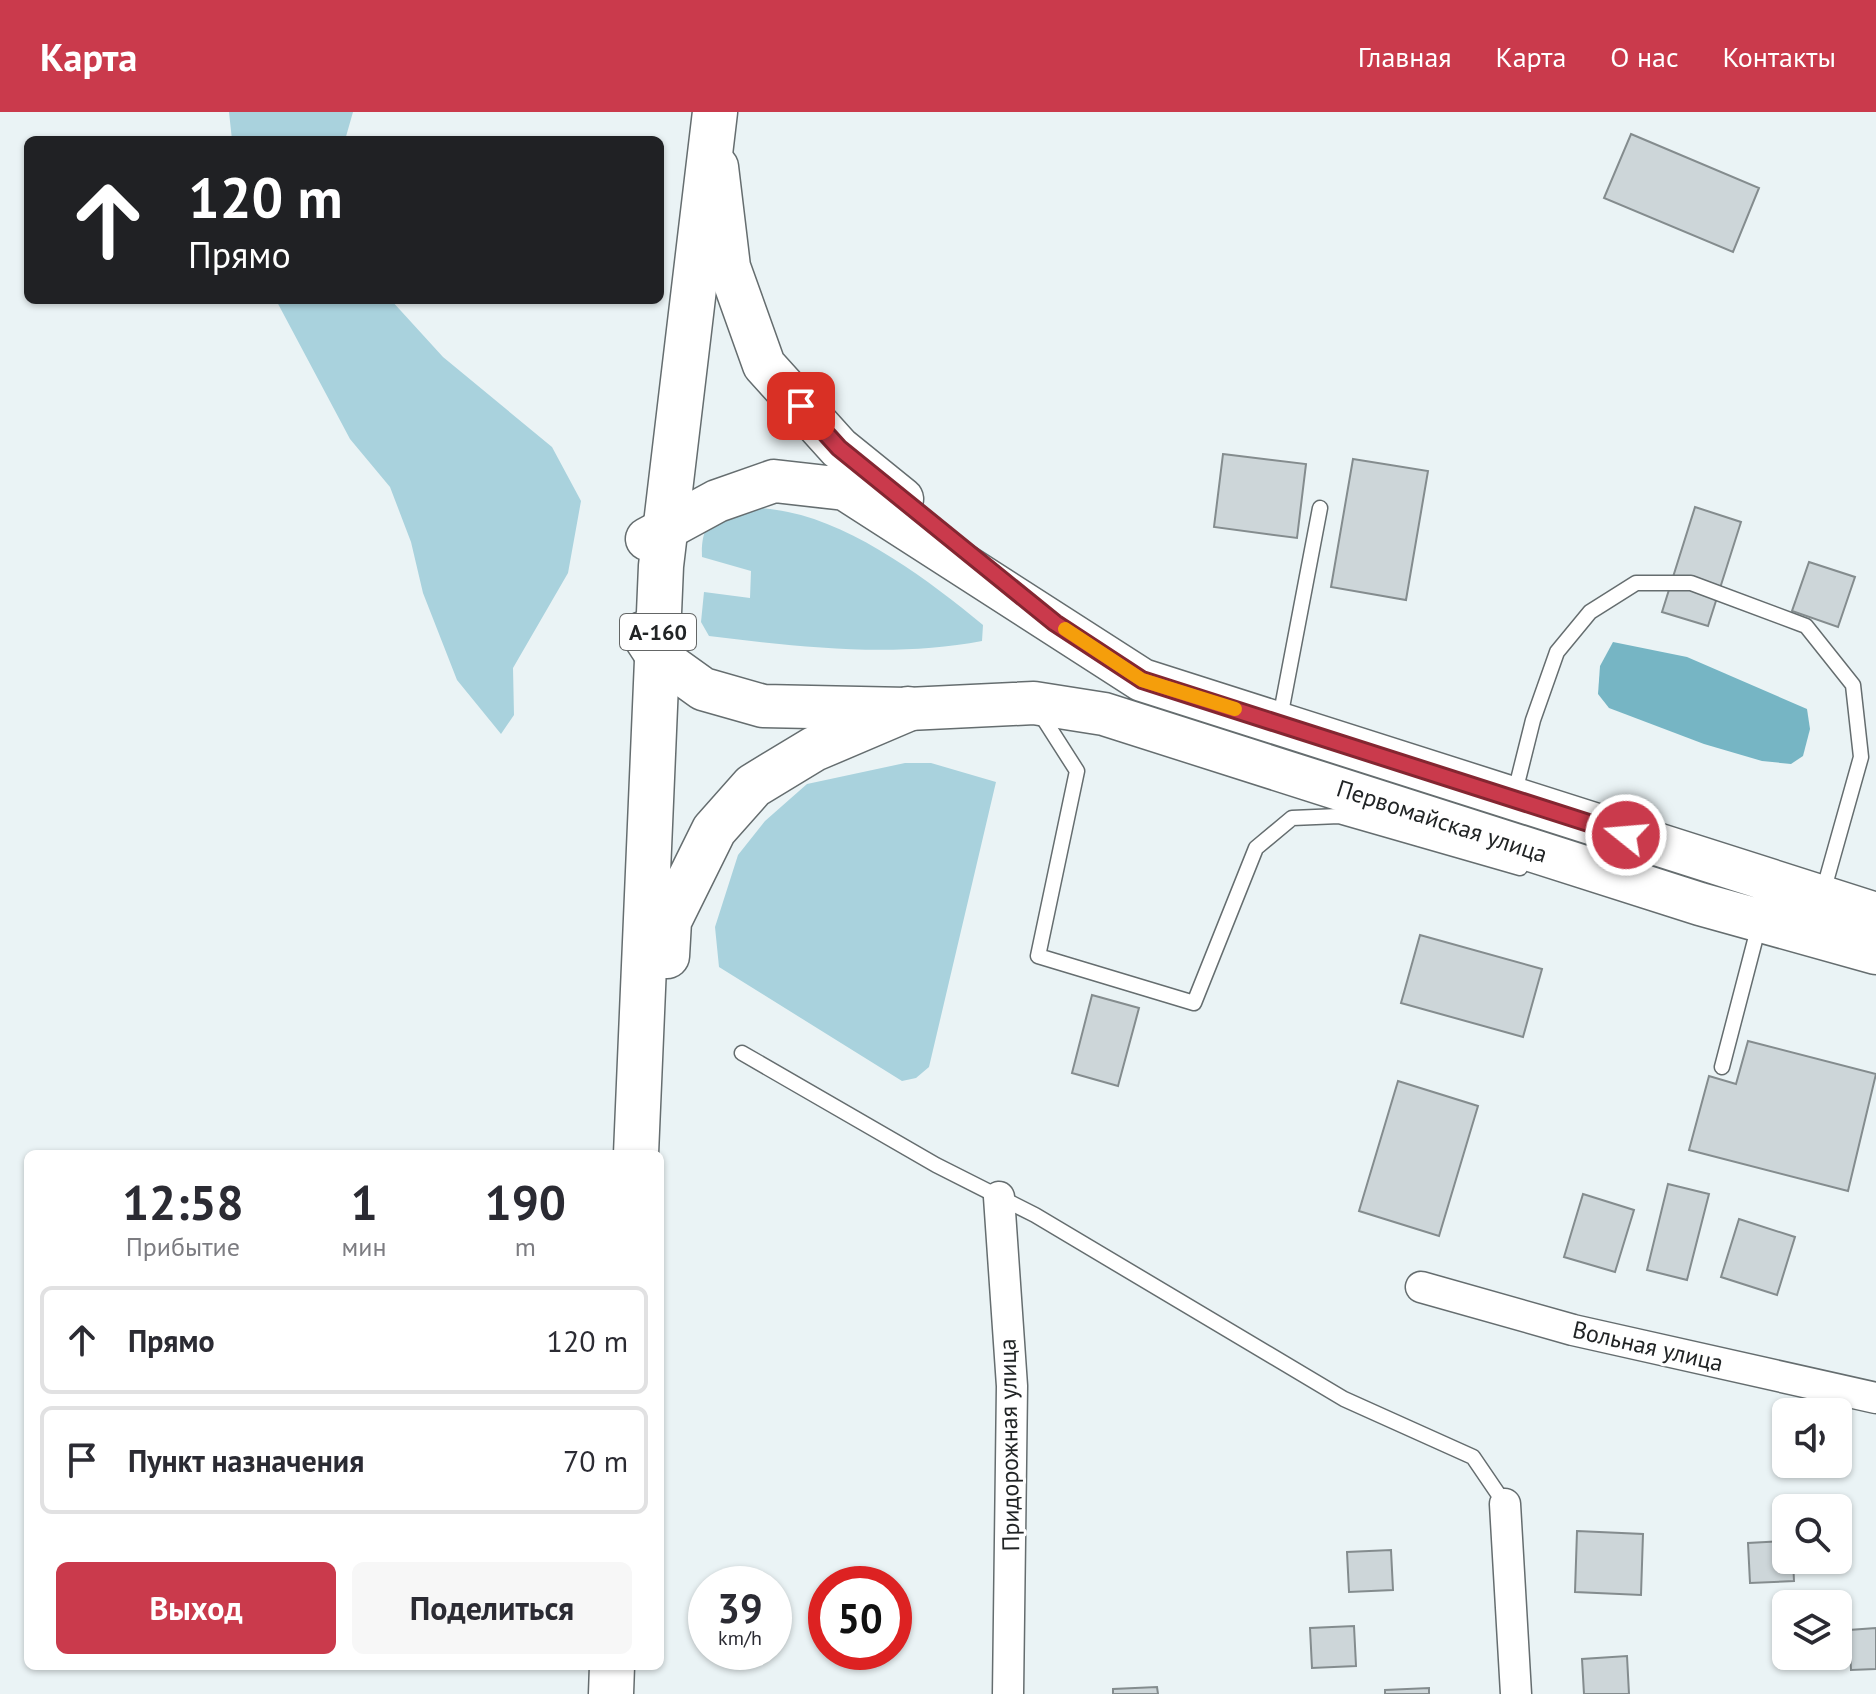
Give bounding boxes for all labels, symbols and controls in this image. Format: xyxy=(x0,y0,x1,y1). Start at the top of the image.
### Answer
text: Карта xyxy=(40,32,137,81)
text: Главная xyxy=(1358,38,1452,75)
text: Карта xyxy=(1496,38,1566,75)
text: О нас xyxy=(1610,38,1679,75)
text: Контакты xyxy=(1723,38,1836,75)
text: 120 m xyxy=(188,161,343,233)
icon: ahead xyxy=(56,168,160,272)
text: Прямо xyxy=(188,231,291,278)
pin xyxy=(767,372,835,440)
icon: arrive xyxy=(779,384,823,428)
road number: А-160 xyxy=(620,614,696,650)
street label: Первомайская улица xyxy=(1333,772,1551,870)
position arrow xyxy=(1584,793,1668,877)
text: 12:58 xyxy=(122,1171,244,1233)
text: 1 xyxy=(350,1171,378,1233)
text: 190 xyxy=(484,1171,566,1233)
text: Прибытие xyxy=(126,1230,240,1263)
text: мин xyxy=(342,1230,387,1263)
text: m xyxy=(515,1230,536,1263)
street label: Вольная улица xyxy=(1570,1314,1726,1378)
icon: ahead xyxy=(60,1318,104,1362)
text: Прямо xyxy=(128,1321,215,1360)
text: 120 m xyxy=(547,1321,628,1360)
street label: Придорожная улица xyxy=(992,1338,1026,1552)
map controls xyxy=(1772,1398,1852,1670)
button: sound xyxy=(1772,1398,1852,1478)
icon: arrive xyxy=(60,1438,104,1482)
text: Пункт назначения xyxy=(128,1441,364,1480)
text: 70 m xyxy=(563,1441,628,1480)
button: search xyxy=(1772,1494,1852,1574)
button: Выход xyxy=(56,1562,336,1654)
button: Поделиться xyxy=(352,1562,632,1654)
speed limit sign: 50 xyxy=(808,1566,912,1670)
text: 39 xyxy=(717,1582,763,1634)
button: layers xyxy=(1772,1590,1852,1670)
text: km/h xyxy=(718,1625,762,1651)

